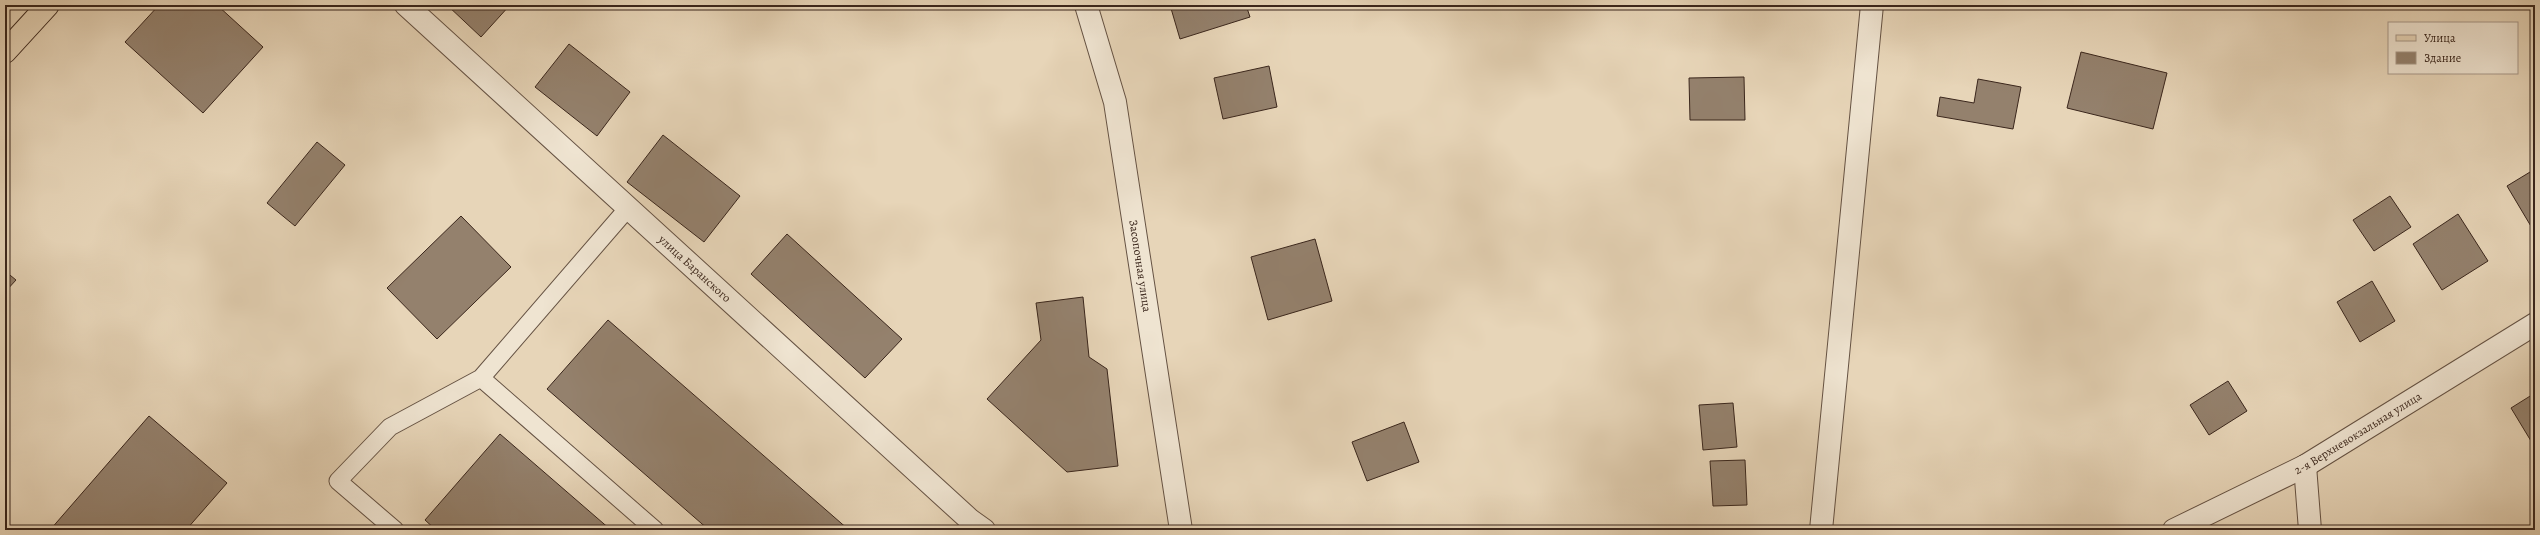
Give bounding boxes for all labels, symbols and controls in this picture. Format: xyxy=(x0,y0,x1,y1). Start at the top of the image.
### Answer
legend xyxy=(2388,22,2518,74)
text: Улица xyxy=(2424,30,2456,46)
text: Здание xyxy=(2424,50,2461,66)
street label: Засопочная улица xyxy=(1125,219,1155,313)
street label: улица Баранского xyxy=(654,231,734,306)
street label: 2-я Верхневокзальная улица xyxy=(2292,388,2425,478)

